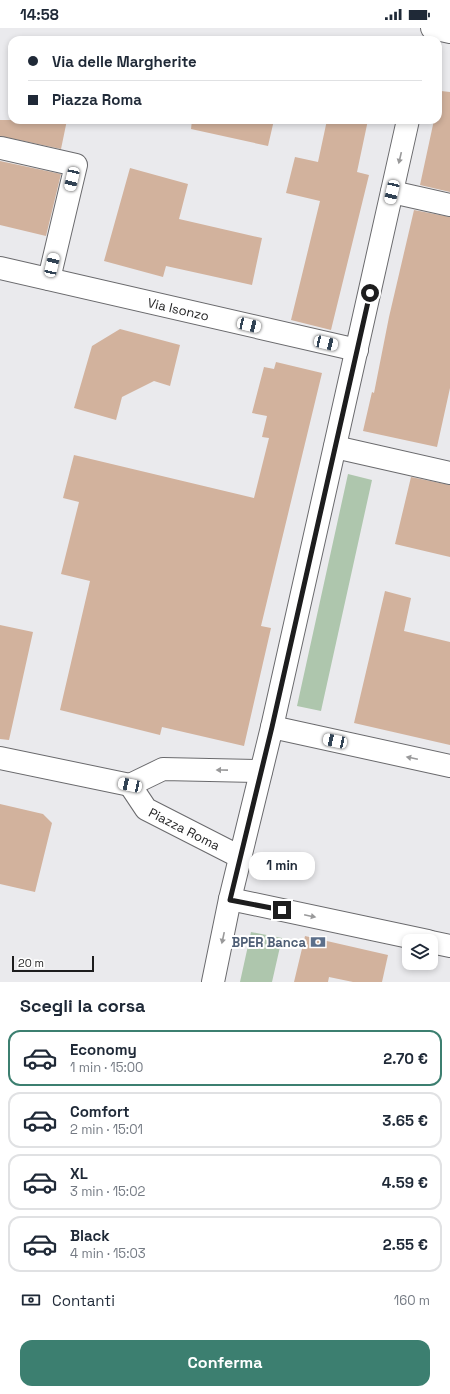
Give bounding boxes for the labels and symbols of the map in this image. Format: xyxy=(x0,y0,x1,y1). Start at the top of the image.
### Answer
one-way arrow xyxy=(396,152,402,164)
car xyxy=(63,166,81,192)
car xyxy=(383,179,401,205)
car xyxy=(43,252,61,278)
route start xyxy=(361,284,379,302)
street label: Via Isonzo xyxy=(146,294,211,324)
car xyxy=(236,316,262,334)
car xyxy=(313,334,339,352)
car xyxy=(322,733,348,749)
one-way arrow xyxy=(406,754,418,760)
one-way arrow xyxy=(215,767,228,773)
car xyxy=(117,777,143,793)
street label: Piazza Roma xyxy=(146,803,223,854)
callout: 1 min xyxy=(249,852,315,880)
route end xyxy=(273,901,291,919)
one-way arrow xyxy=(304,914,316,920)
one-way arrow xyxy=(219,931,225,944)
bank icon: BPER Banca xyxy=(309,933,327,951)
place label: BPER Banca xyxy=(232,934,306,951)
scale bar xyxy=(12,954,94,973)

